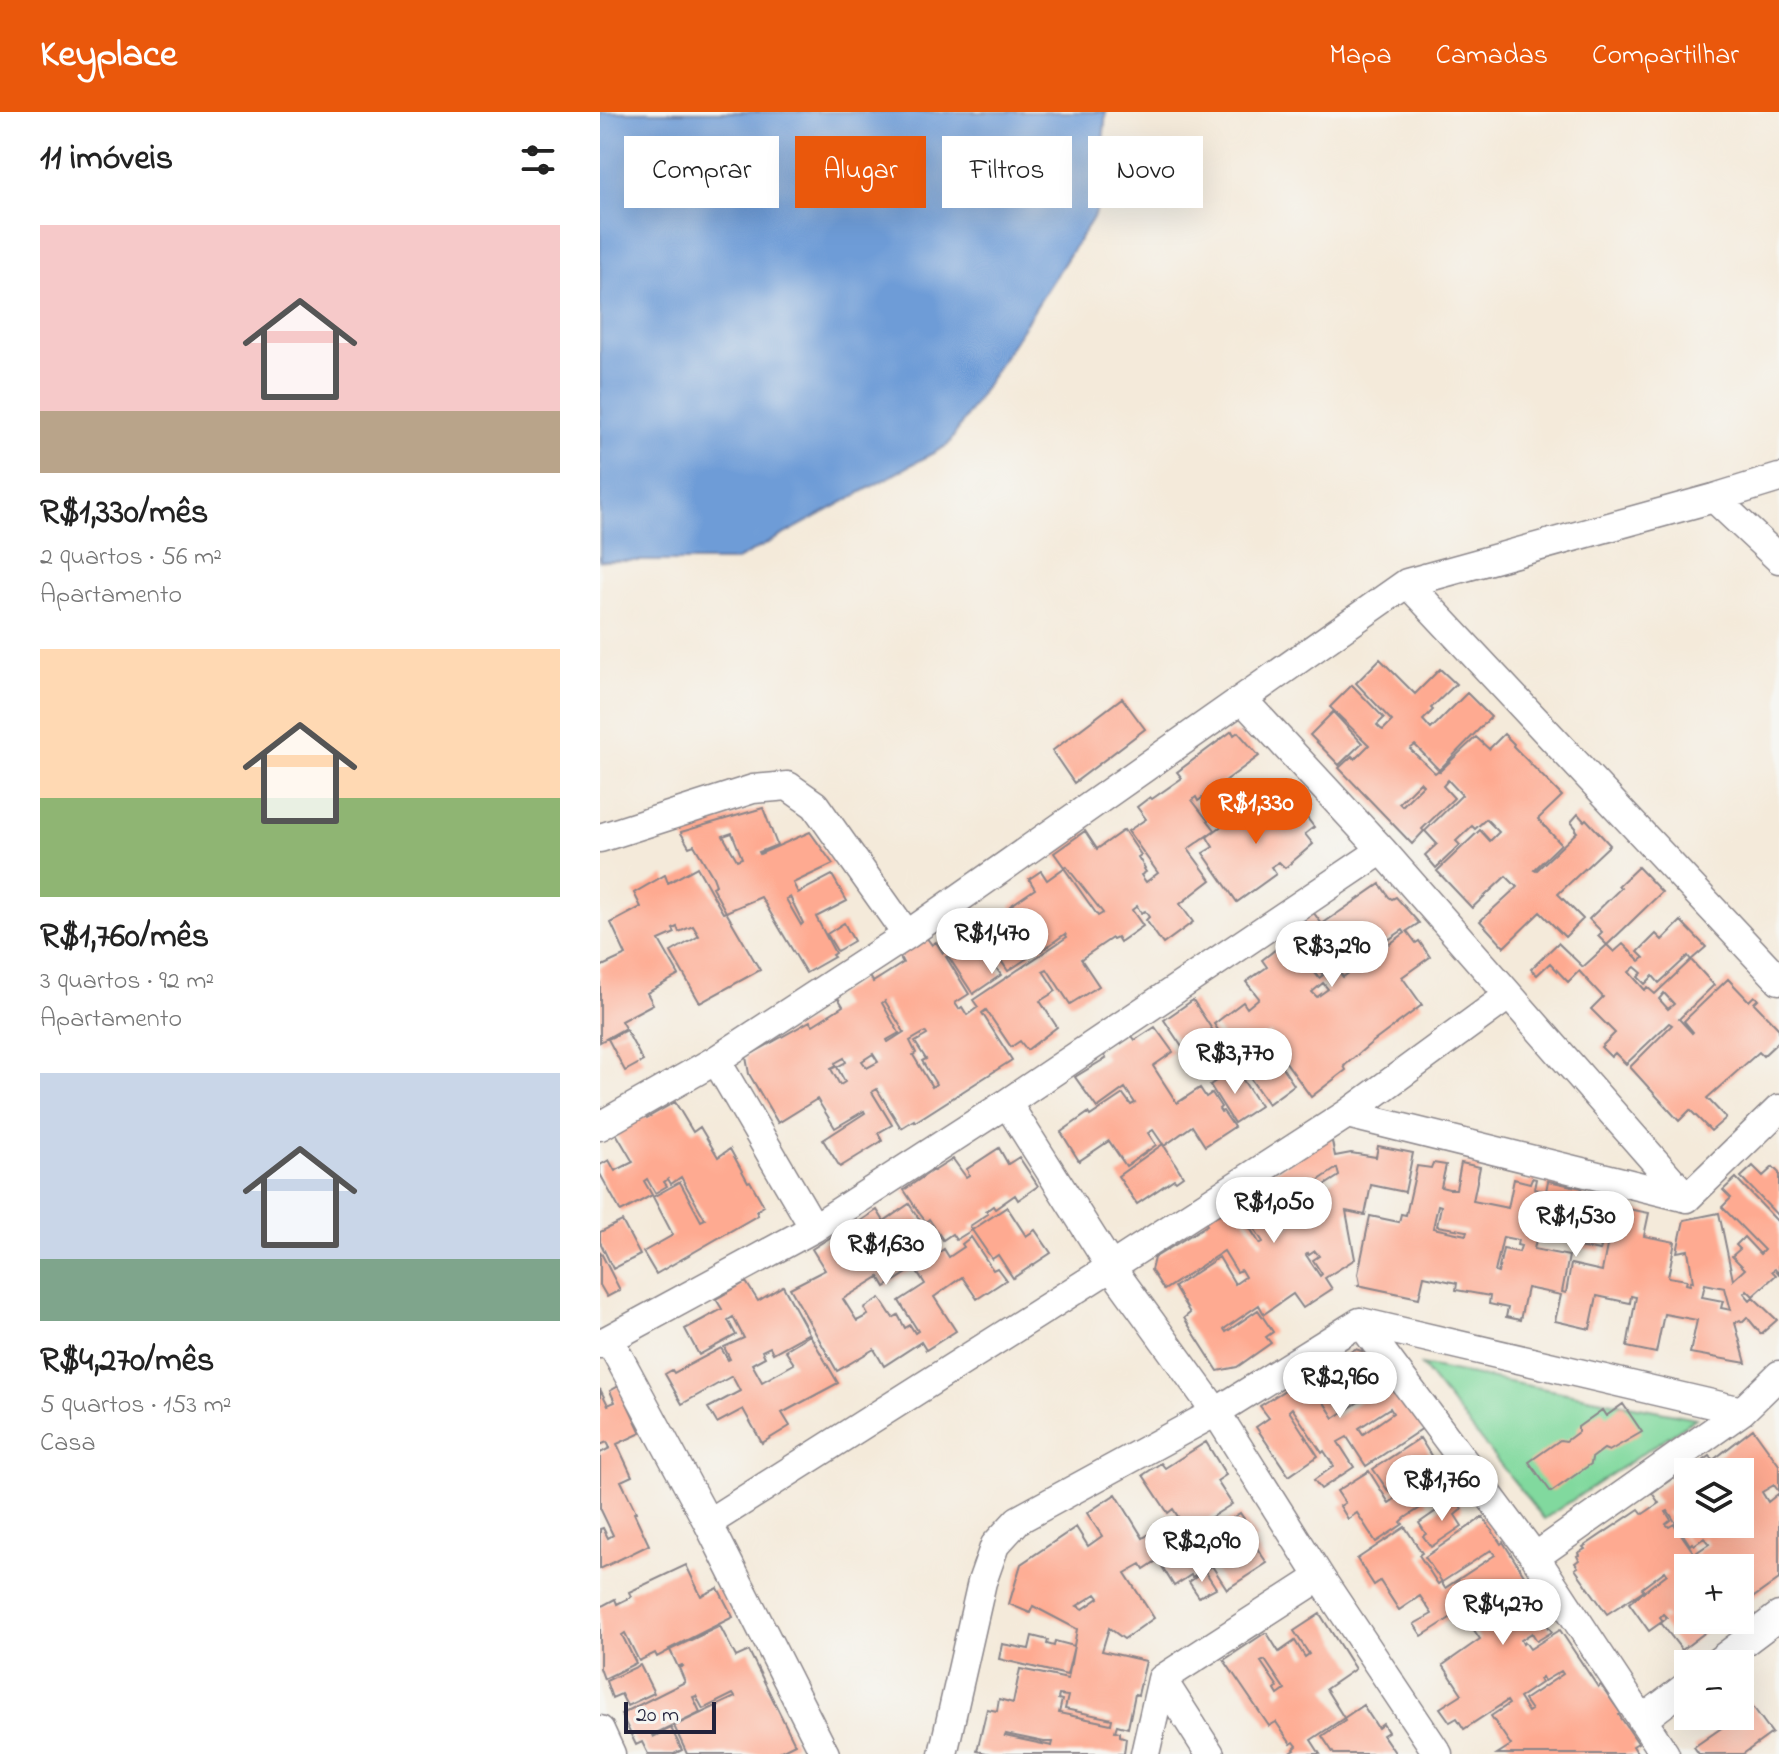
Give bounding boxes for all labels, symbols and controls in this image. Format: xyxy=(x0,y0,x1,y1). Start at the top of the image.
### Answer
text: Keyplace xyxy=(40,28,177,84)
text: Mapa xyxy=(1329,36,1392,77)
text: Camadas xyxy=(1436,36,1548,77)
text: Compartilhar xyxy=(1592,36,1739,77)
text: 11 imóveis xyxy=(40,135,173,185)
chip: Comprar xyxy=(624,136,779,208)
chip: Alugar xyxy=(795,136,926,208)
chip: Filtros xyxy=(942,136,1072,208)
chip: Novo xyxy=(1088,136,1203,208)
icon: filters xyxy=(516,138,560,182)
icon: home xyxy=(228,277,372,421)
text: R$1,330/mês xyxy=(40,489,208,539)
text: 2 quartos · 56 m² xyxy=(40,539,222,577)
text: Apartamento xyxy=(40,577,182,615)
icon: home xyxy=(228,701,372,845)
pin: R$1,330 xyxy=(1182,778,1330,846)
text: R$1,330 xyxy=(1218,785,1294,823)
pin: R$1,470 xyxy=(918,908,1066,976)
text: R$1,760/mês xyxy=(40,913,209,963)
text: R$1,470 xyxy=(954,915,1030,953)
pin: R$3,290 xyxy=(1258,921,1406,989)
text: R$3,290 xyxy=(1293,928,1371,966)
text: 3 quartos · 92 m² xyxy=(40,963,214,1001)
text: Apartamento xyxy=(40,1001,182,1039)
pin: R$3,770 xyxy=(1161,1028,1309,1096)
text: R$3,770 xyxy=(1196,1035,1274,1073)
icon: home xyxy=(228,1125,372,1269)
pin: R$1,050 xyxy=(1200,1177,1348,1245)
text: R$1,050 xyxy=(1234,1184,1314,1222)
pin: R$1,530 xyxy=(1502,1191,1650,1259)
text: R$1,530 xyxy=(1536,1198,1616,1236)
pin: R$1,630 xyxy=(812,1219,960,1287)
text: R$1,630 xyxy=(848,1226,924,1264)
text: R$4,270/mês xyxy=(40,1337,214,1387)
pin: R$2,960 xyxy=(1266,1352,1414,1420)
text: R$2,960 xyxy=(1301,1359,1379,1397)
text: 5 quartos · 153 m² xyxy=(40,1387,231,1425)
text: Casa xyxy=(40,1425,96,1463)
pin: R$1,760 xyxy=(1368,1455,1516,1523)
map controls xyxy=(1674,1458,1754,1730)
button: layers xyxy=(1674,1458,1754,1538)
text: R$1,760 xyxy=(1404,1462,1480,1500)
pin: R$2,090 xyxy=(1128,1516,1276,1584)
text: R$2,090 xyxy=(1163,1523,1241,1561)
button: + xyxy=(1674,1554,1754,1634)
pin: R$4,270 xyxy=(1429,1579,1577,1647)
text: R$4,270 xyxy=(1463,1586,1543,1624)
button: − xyxy=(1674,1650,1754,1730)
scale bar xyxy=(624,1698,716,1734)
text: 20 m xyxy=(636,1700,679,1732)

